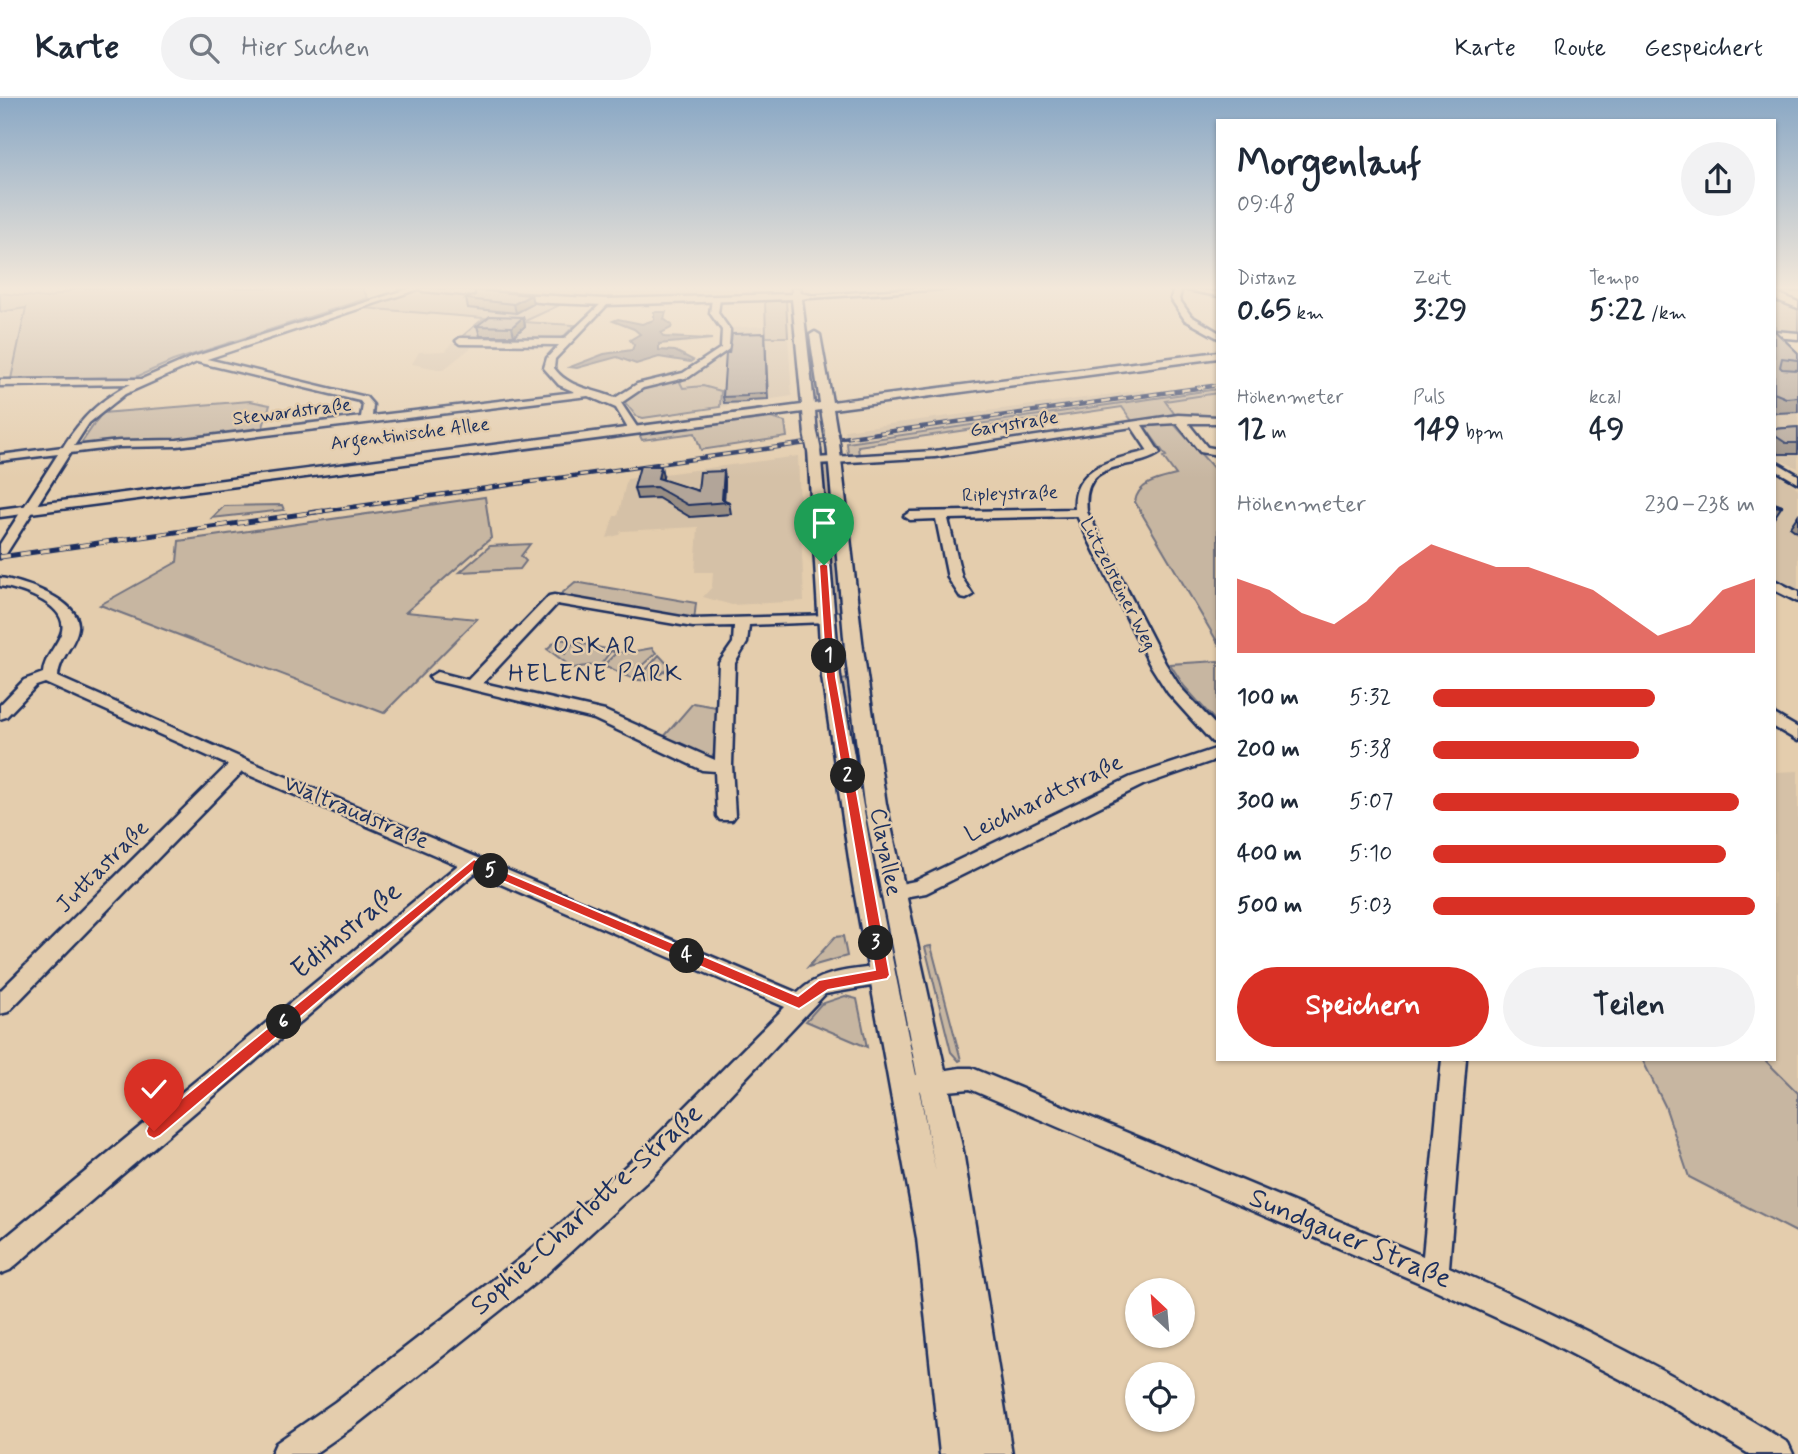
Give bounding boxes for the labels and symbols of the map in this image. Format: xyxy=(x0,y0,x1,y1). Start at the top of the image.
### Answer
street label: Stewardstraße xyxy=(231,392,353,432)
street label: Garystraße xyxy=(968,405,1060,443)
street label: Argentinische Allee xyxy=(329,412,491,459)
street label: Ripleystraße xyxy=(962,480,1058,509)
pin xyxy=(794,493,854,565)
street label: Lützelsteiner Weg xyxy=(1073,513,1162,655)
district label: OSKAR HELENE PARK xyxy=(508,631,684,690)
pin: 1 xyxy=(812,638,846,674)
street label: Leichhardtstraße xyxy=(960,748,1128,850)
pin: 2 xyxy=(830,758,866,794)
street label: Waltraudstraße xyxy=(279,769,433,857)
street label: Clayallee xyxy=(862,806,908,898)
street label: Juttastraße xyxy=(50,814,156,920)
pin: 5 xyxy=(474,854,508,888)
street label: Edithstraße xyxy=(284,874,410,988)
pin: 3 xyxy=(858,926,894,960)
pin: 4 xyxy=(670,938,704,974)
pin: 6 xyxy=(266,1004,302,1040)
pin xyxy=(124,1059,184,1131)
street label: Sophie-Charlotte-Straße xyxy=(463,1096,711,1324)
street label: Sundgauer Straße xyxy=(1243,1180,1457,1298)
north arrow xyxy=(1125,1278,1195,1348)

